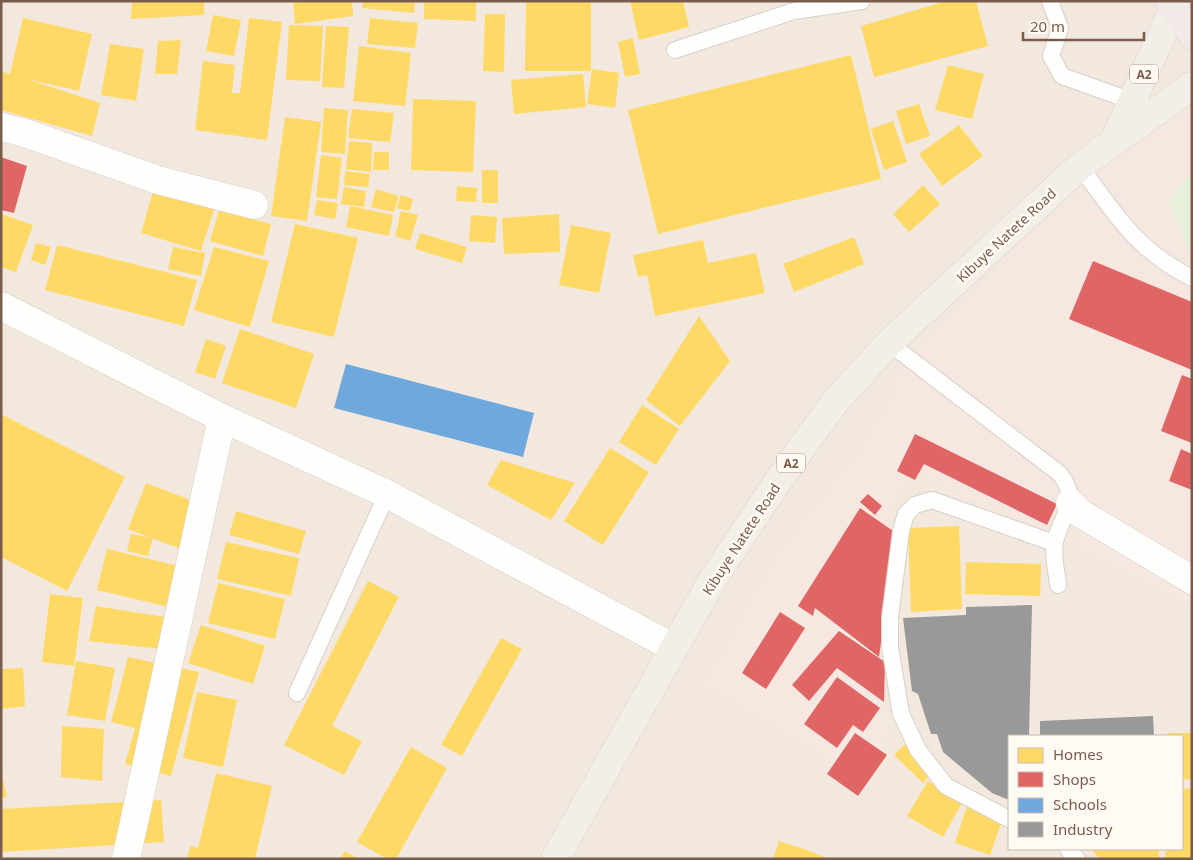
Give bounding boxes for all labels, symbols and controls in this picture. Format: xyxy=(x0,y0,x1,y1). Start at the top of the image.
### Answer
scale bar xyxy=(1023,10,1144,42)
text: 20 m xyxy=(1030,16,1065,36)
road number: A2 xyxy=(1130,64,1158,84)
street label: Kibuye Natete Road xyxy=(952,184,1060,286)
road number: A2 xyxy=(777,453,805,472)
street label: Kibuye Natete Road xyxy=(698,479,784,599)
legend xyxy=(1008,735,1183,850)
text: Homes xyxy=(1053,744,1103,764)
text: Shops xyxy=(1053,769,1096,789)
text: Schools xyxy=(1053,794,1107,814)
text: Industry xyxy=(1053,819,1113,839)

